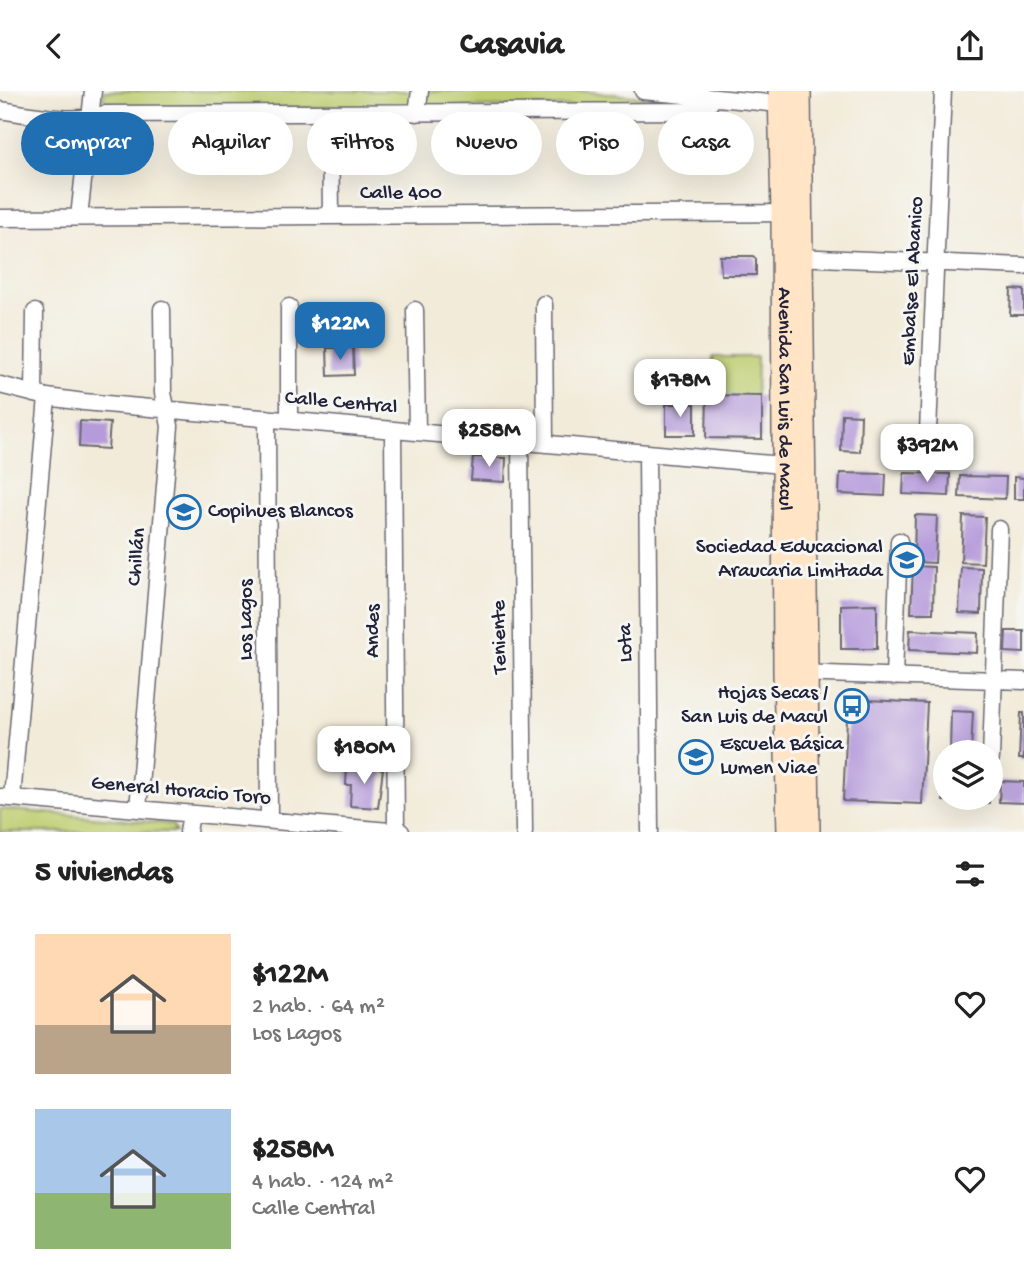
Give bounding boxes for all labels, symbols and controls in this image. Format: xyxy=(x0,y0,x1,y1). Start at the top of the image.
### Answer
icon: back xyxy=(35,27,73,65)
text: Casavia xyxy=(460,27,564,65)
icon: share xyxy=(951,27,989,65)
chip: Comprar xyxy=(21,112,154,175)
chip: Alquilar xyxy=(168,112,293,175)
chip: Filtros xyxy=(307,112,417,175)
chip: Nuevo xyxy=(431,112,542,175)
chip: Piso xyxy=(556,112,644,175)
chip: Casa xyxy=(658,112,754,175)
street label: Calle 400 xyxy=(360,182,442,207)
street label: Embalse El Abanico xyxy=(897,196,931,366)
street label: Avenida San Luis de Macul xyxy=(771,287,797,511)
pin: $122M xyxy=(291,303,389,362)
text: $122M xyxy=(311,311,369,338)
pin: $178M xyxy=(631,359,729,419)
text: $178M xyxy=(650,368,710,395)
street label: Calle Central xyxy=(284,387,398,421)
pin: $258M xyxy=(440,409,538,469)
text: $258M xyxy=(458,418,520,445)
pin: $392M xyxy=(878,425,976,484)
text: $392M xyxy=(896,433,958,460)
school or university icon: Copihues Blancos xyxy=(165,493,203,531)
place label: Copihues Blancos xyxy=(208,500,354,525)
street label: Chillán xyxy=(123,527,153,587)
place label: Sociedad Educacional Araucaria Limitada xyxy=(696,536,884,585)
school or university icon: Sociedad Educacional Araucaria Limitada xyxy=(888,541,926,579)
street label: Los Lagos xyxy=(235,578,260,661)
street label: Teniente xyxy=(488,599,514,675)
street label: Andes xyxy=(362,603,387,658)
street label: Lota xyxy=(614,622,640,663)
place label: Hojas Secas / San Luis de Macul xyxy=(681,682,828,731)
bus stop icon: Hojas Secas / San Luis de Macul xyxy=(833,687,871,725)
pin: $180M xyxy=(315,727,413,786)
place label: Escuela Básica Lumen Viae xyxy=(720,733,845,782)
text: $180M xyxy=(333,735,395,762)
school or university icon: Escuela Básica Lumen Viae xyxy=(677,738,715,776)
map controls xyxy=(933,740,1003,810)
button: layers xyxy=(933,740,1003,810)
street label: General Horacio Toro xyxy=(90,772,272,812)
icon: filters xyxy=(951,855,989,893)
text: 5 viviendas xyxy=(35,857,172,892)
text: $122M xyxy=(252,959,328,994)
icon: home xyxy=(91,962,175,1046)
icon: heart xyxy=(951,985,989,1023)
text: 2 hab. · 64 m² xyxy=(252,994,385,1021)
text: Los Lagos xyxy=(252,1021,341,1048)
text: $258M xyxy=(252,1134,333,1169)
icon: home xyxy=(91,1137,175,1221)
icon: heart xyxy=(951,1160,989,1198)
text: 4 hab. · 124 m² xyxy=(252,1169,393,1196)
text: Calle Central xyxy=(252,1196,375,1223)

